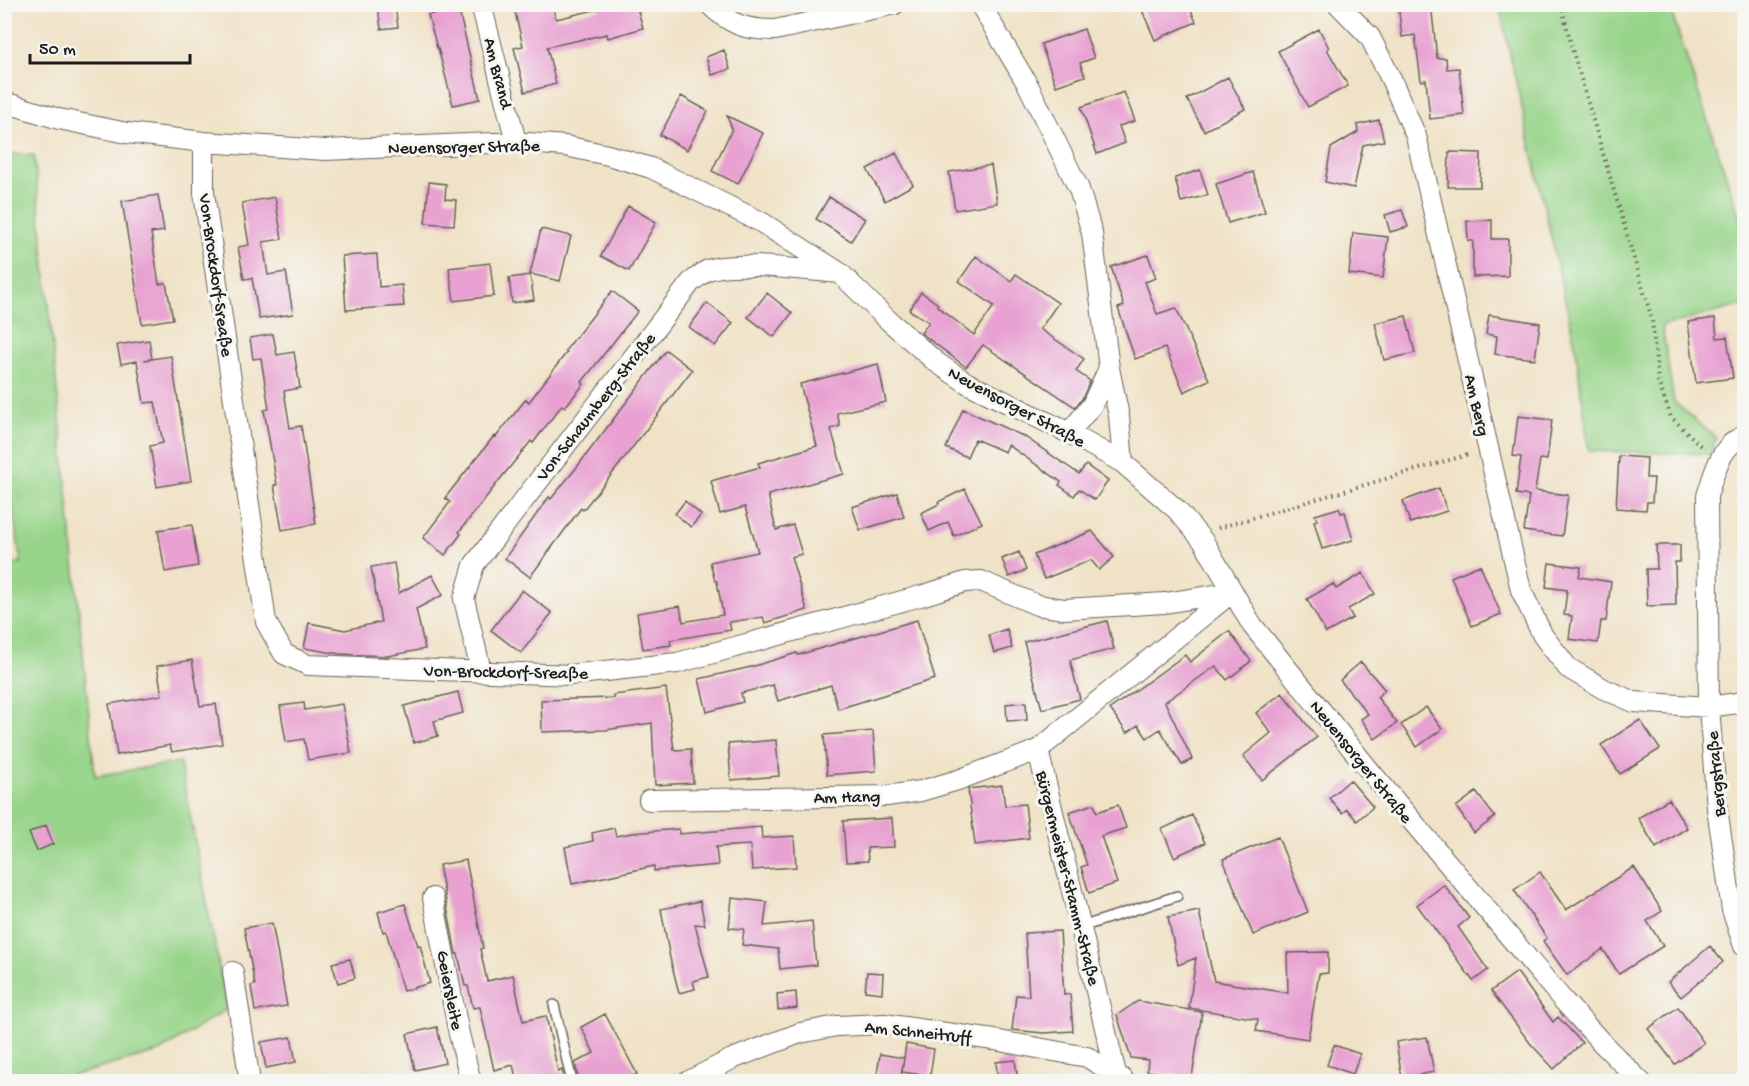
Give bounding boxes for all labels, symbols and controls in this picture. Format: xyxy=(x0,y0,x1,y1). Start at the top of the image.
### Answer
scale bar xyxy=(30,27,190,65)
street label: Am Brand xyxy=(478,36,516,113)
text: 50 m xyxy=(39,40,76,61)
street label: Neuensorger Straße xyxy=(388,137,541,160)
street label: Von-Brockdorf-Sreaße xyxy=(193,192,236,359)
street label: Von-Schaumberg-Straße xyxy=(532,329,662,487)
street label: Neuensorger Straße xyxy=(944,363,1089,454)
street label: Am Berg xyxy=(1458,373,1493,439)
street label: Von-Brockdorf-Sreaße xyxy=(423,662,589,685)
street label: Neuensorger Straße xyxy=(1304,697,1417,829)
street label: Bergstraße xyxy=(1703,729,1732,818)
street label: Bürgermeister-Stamm-Straße xyxy=(1029,768,1104,989)
street label: Am Hang xyxy=(814,787,881,810)
street label: Geiersleite xyxy=(431,949,467,1033)
street label: Am Schneitruff xyxy=(864,1017,973,1050)

